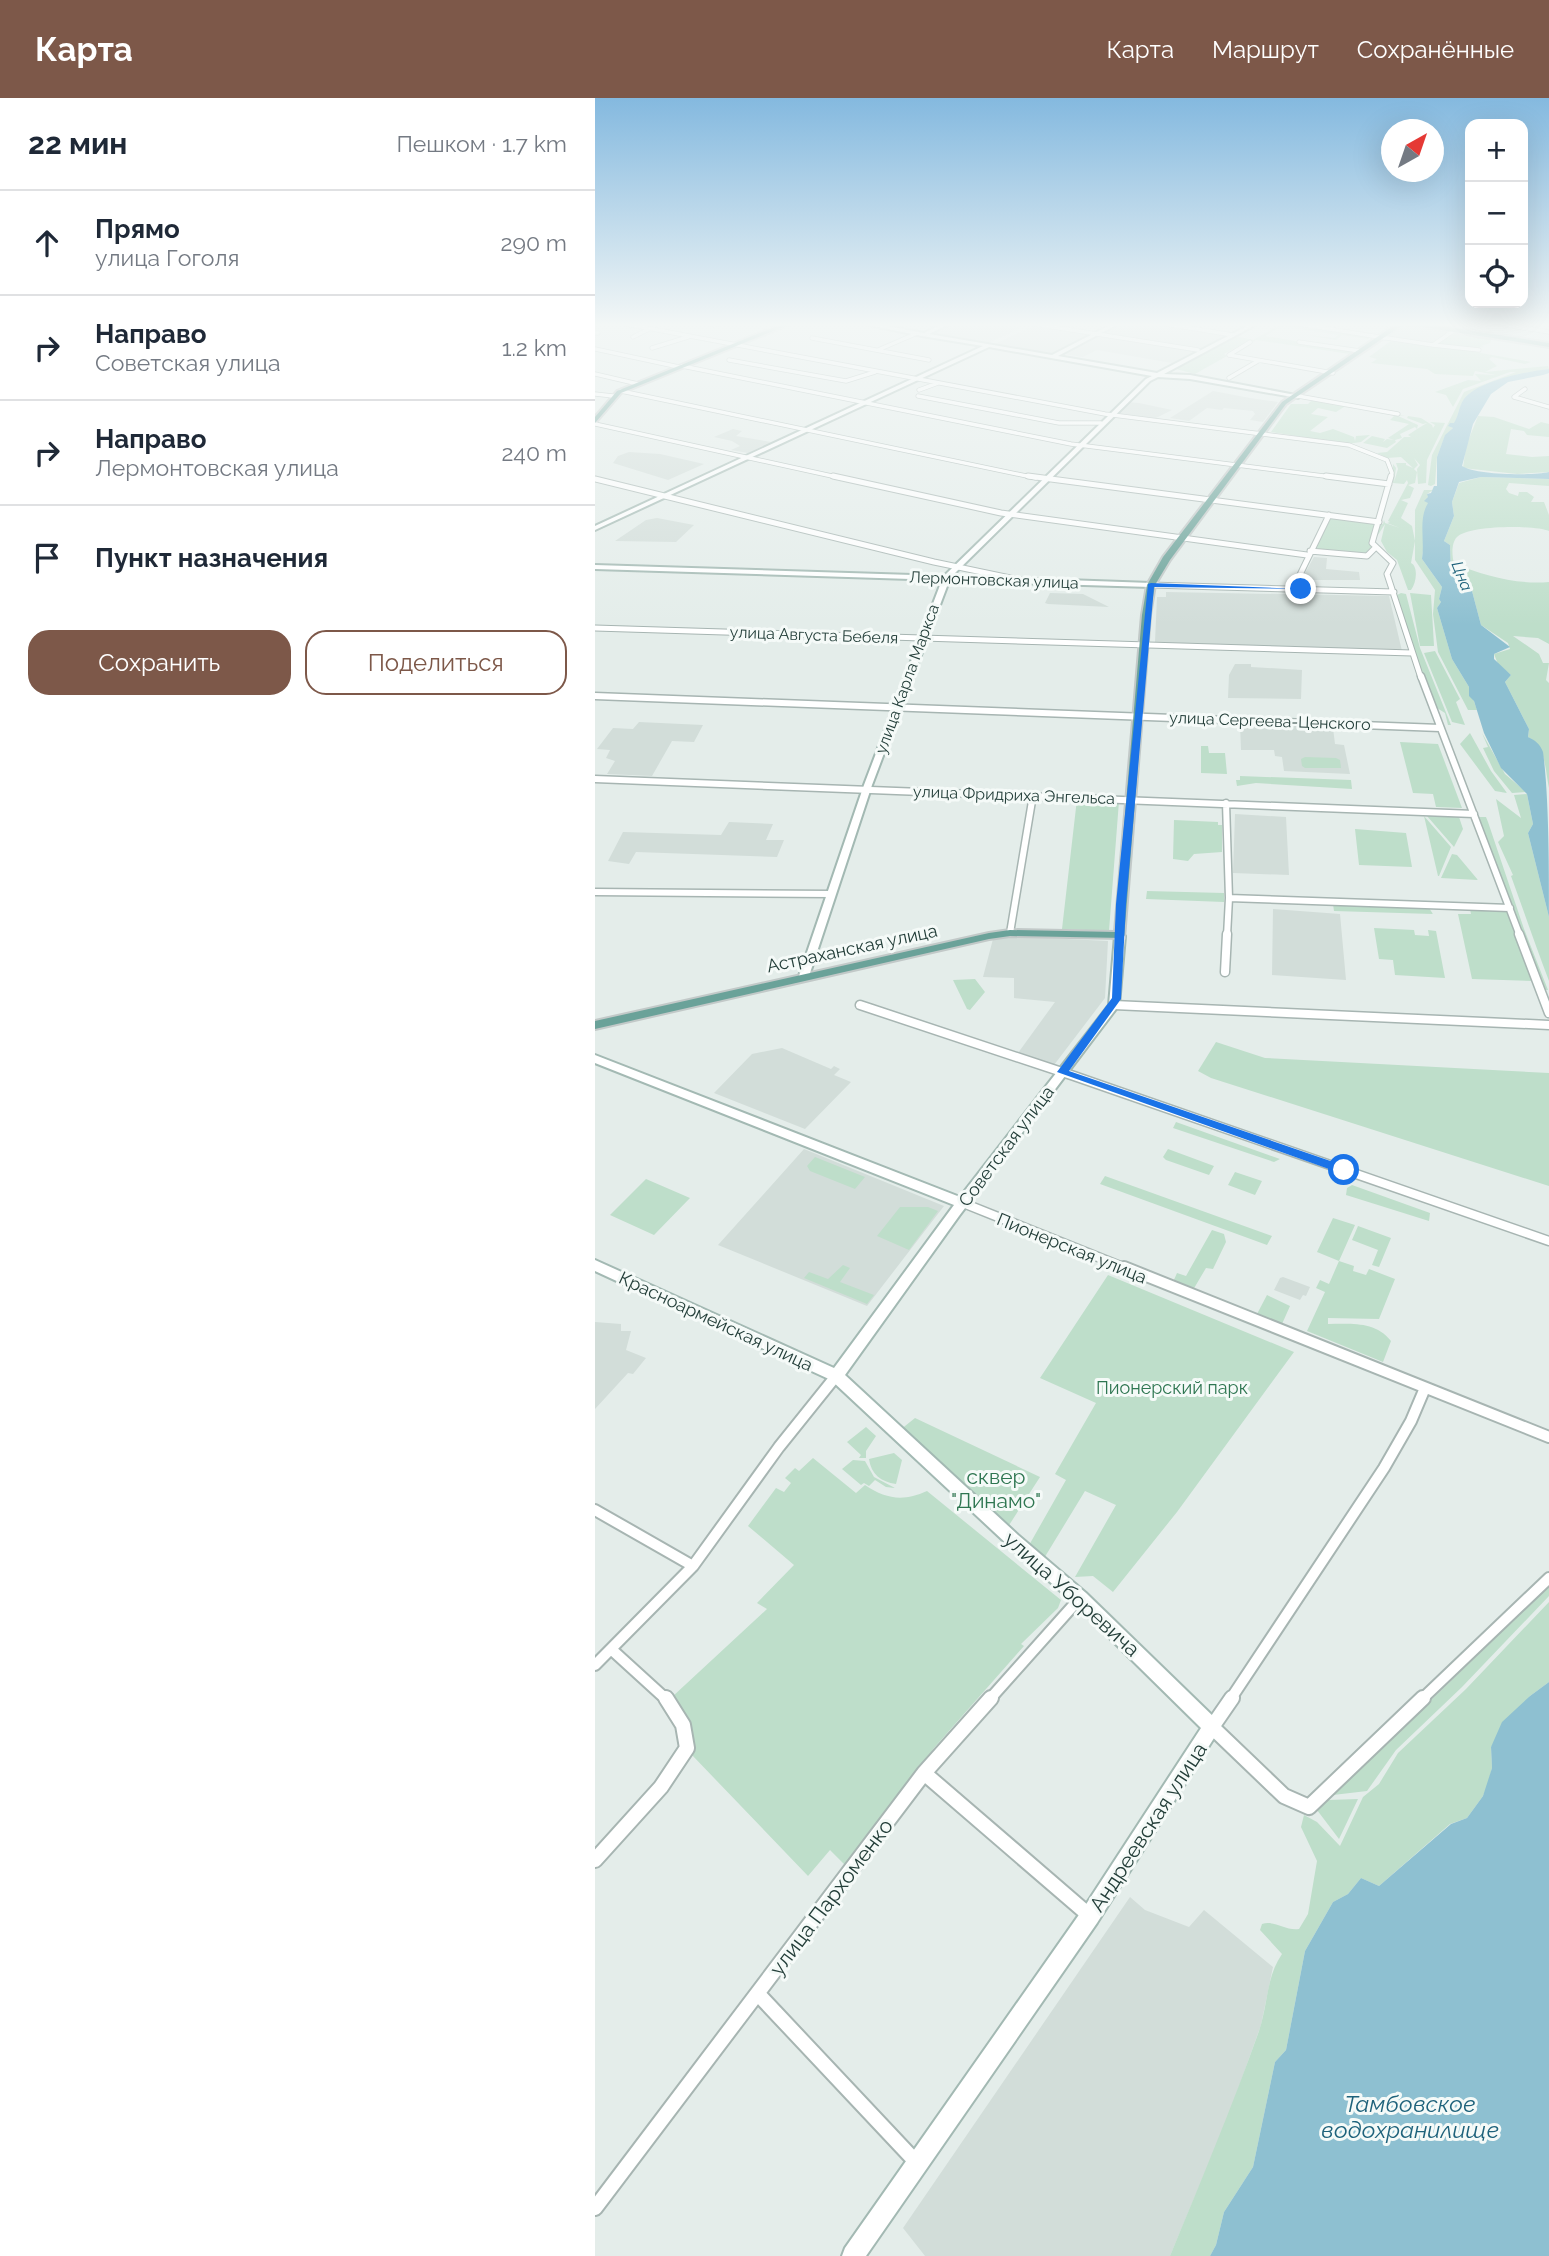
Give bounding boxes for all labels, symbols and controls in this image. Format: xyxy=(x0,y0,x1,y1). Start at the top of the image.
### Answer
text: Карта xyxy=(35,30,133,69)
text: Карта xyxy=(1106,35,1174,64)
text: Маршрут xyxy=(1212,35,1319,64)
text: Сохранённые xyxy=(1357,35,1514,64)
north arrow xyxy=(1381,119,1444,182)
map controls xyxy=(1465,119,1528,308)
button: + xyxy=(1465,119,1528,182)
text: 22 мин xyxy=(28,126,127,161)
text: Пешком · 1.7 km xyxy=(396,130,567,157)
button: − xyxy=(1465,182,1528,245)
text: Прямо xyxy=(95,214,180,244)
icon: ahead xyxy=(28,224,66,262)
text: 290 m xyxy=(500,229,567,256)
text: улица Гоголя xyxy=(95,244,240,271)
button: locate xyxy=(1465,245,1528,308)
text: Направо xyxy=(95,319,206,349)
icon: right xyxy=(28,329,66,367)
text: 1.2 km xyxy=(502,334,567,361)
text: Советская улица xyxy=(95,349,281,376)
text: Направо xyxy=(95,424,206,454)
icon: right xyxy=(28,434,66,472)
text: 240 m xyxy=(501,439,567,466)
text: Лермонтовская улица xyxy=(95,454,339,481)
icon: arrive xyxy=(28,539,66,577)
text: Пункт назначения xyxy=(95,543,328,573)
water label: Цна xyxy=(1447,558,1477,594)
street label: Лермонтовская улица xyxy=(909,568,1079,592)
route end xyxy=(1285,573,1316,604)
street label: улица Карла Маркса xyxy=(871,602,943,756)
street label: улица Августа Бебеля xyxy=(729,623,899,647)
button: Сохранить xyxy=(28,630,291,695)
button: Поделиться xyxy=(305,630,567,695)
street label: улица Сергеева-Ценского xyxy=(1169,708,1371,734)
street label: улица Фридриха Энгельса xyxy=(913,782,1115,808)
street label: Астраханская улица xyxy=(765,920,939,976)
street label: Советская улица xyxy=(954,1082,1058,1210)
route start xyxy=(1328,1154,1359,1185)
street label: Пионерская улица xyxy=(994,1208,1150,1288)
street label: Красноармейская улица xyxy=(616,1267,816,1375)
park label: Пионерский парк xyxy=(1096,1377,1248,1398)
park label: сквер "Динамо" xyxy=(951,1464,1041,1513)
street label: улица Уборевича xyxy=(999,1526,1145,1662)
street label: Андреевская улица xyxy=(1084,1738,1212,1916)
street label: улица Пархоменко xyxy=(764,1814,898,1980)
water label: Тамбовское водохранилище xyxy=(1321,2090,1499,2143)

